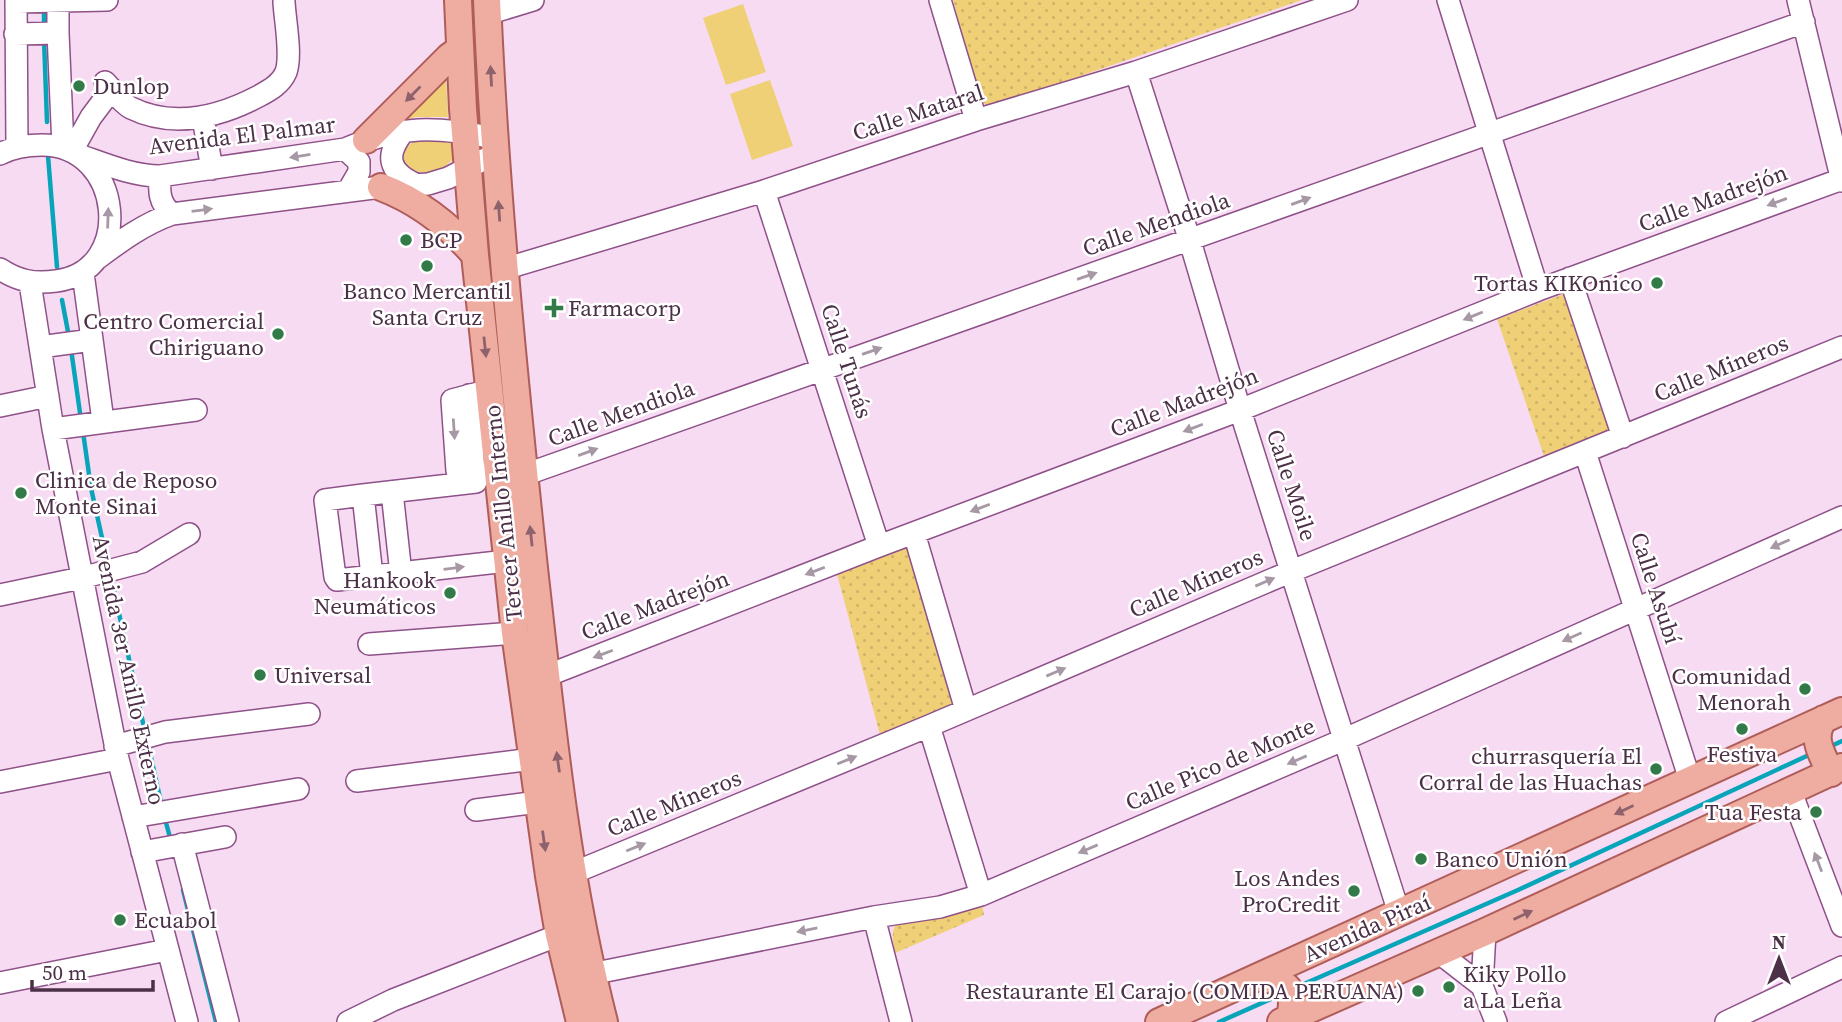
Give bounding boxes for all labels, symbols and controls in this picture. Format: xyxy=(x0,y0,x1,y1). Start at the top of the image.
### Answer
one-way arrow xyxy=(485,65,496,87)
place label: Dunlop xyxy=(93,70,169,102)
street label: Calle Mataral xyxy=(848,76,988,148)
marker: Dunlop xyxy=(71,78,87,94)
one-way arrow xyxy=(405,85,421,102)
street label: Avenida El Palmar xyxy=(147,108,337,162)
one-way arrow xyxy=(289,151,311,162)
street label: Calle Madrejón xyxy=(1634,156,1792,240)
street label: Calle Mendiola xyxy=(1078,184,1234,264)
one-way arrow xyxy=(1291,195,1312,206)
one-way arrow xyxy=(1767,197,1788,208)
one-way arrow xyxy=(493,200,504,222)
one-way arrow xyxy=(191,204,213,215)
one-way arrow xyxy=(103,207,114,229)
place label: BCP xyxy=(420,224,463,256)
marker: BCP xyxy=(398,232,414,248)
marker: Banco Mercantil Santa Cruz xyxy=(419,258,435,274)
place label: Tortas KIKOnico xyxy=(1474,267,1643,299)
one-way arrow xyxy=(1076,270,1097,281)
place label: Banco Mercantil Santa Cruz xyxy=(343,275,511,333)
marker: Tortas KIKOnico xyxy=(1649,275,1665,291)
place label: Farmacorp xyxy=(568,292,681,324)
street label: Calle Tunás xyxy=(813,299,881,423)
marker: Farmacorp xyxy=(546,300,562,316)
place label: Centro Comercial Chiriguano xyxy=(83,305,264,363)
one-way arrow xyxy=(1462,311,1483,322)
marker: Centro Comercial Chiriguano xyxy=(270,326,286,342)
street label: Calle Mineros xyxy=(1649,326,1793,410)
one-way arrow xyxy=(480,336,491,358)
one-way arrow xyxy=(862,345,883,356)
street label: Calle Madrejón xyxy=(1105,359,1263,445)
street label: Calle Mendiola xyxy=(543,372,699,454)
street label: Tercer Anillo Interno xyxy=(476,403,530,623)
one-way arrow xyxy=(449,418,460,440)
one-way arrow xyxy=(1182,422,1203,433)
street label: Calle Moile xyxy=(1259,425,1325,545)
one-way arrow xyxy=(578,446,599,457)
place label: Clinica de Reposo Monte Sinai xyxy=(35,464,217,522)
marker: Clinica de Reposo Monte Sinai xyxy=(13,485,29,501)
one-way arrow xyxy=(970,503,991,514)
one-way arrow xyxy=(525,525,536,547)
street label: Calle Asubí xyxy=(1623,528,1689,648)
street label: Avenida 3er Anillo Externo xyxy=(85,532,173,808)
one-way arrow xyxy=(1769,539,1790,550)
street label: Calle Mineros xyxy=(1124,540,1268,626)
one-way arrow xyxy=(443,562,465,573)
street label: Calle Madrejón xyxy=(576,562,734,648)
place label: Hankook Neumáticos xyxy=(314,564,436,622)
one-way arrow xyxy=(804,566,825,577)
one-way arrow xyxy=(1255,576,1276,587)
marker: Hankook Neumáticos xyxy=(442,585,458,601)
one-way arrow xyxy=(1562,631,1582,643)
one-way arrow xyxy=(592,648,613,659)
place label: Universal xyxy=(274,659,372,691)
place label: Comunidad Menorah xyxy=(1671,660,1791,718)
one-way arrow xyxy=(1046,666,1067,677)
marker: Universal xyxy=(252,667,268,683)
marker: Comunidad Menorah xyxy=(1797,681,1813,697)
street label: Calle Pico de Monte xyxy=(1120,710,1320,818)
marker: Festiva xyxy=(1734,721,1750,737)
place label: Festiva xyxy=(1706,738,1778,770)
place label: churrasquería El Corral de las Huachas xyxy=(1419,740,1642,798)
one-way arrow xyxy=(552,751,563,773)
one-way arrow xyxy=(1287,754,1307,766)
one-way arrow xyxy=(836,755,857,766)
street label: Calle Mineros xyxy=(602,761,746,845)
marker: churrasquería El Corral de las Huachas xyxy=(1648,761,1664,777)
place label: Tua Festa xyxy=(1705,796,1802,828)
one-way arrow xyxy=(1614,804,1634,816)
marker: Tua Festa xyxy=(1808,804,1824,820)
one-way arrow xyxy=(538,830,549,852)
one-way arrow xyxy=(626,842,647,853)
one-way arrow xyxy=(1078,843,1098,855)
place label: Banco Unión xyxy=(1435,843,1568,875)
marker: Banco Unión xyxy=(1413,851,1429,867)
one-way arrow xyxy=(1812,852,1823,873)
place label: Los Andes ProCredit xyxy=(1234,862,1341,920)
marker: Los Andes ProCredit xyxy=(1346,883,1362,899)
street label: Avenida Piraí xyxy=(1298,886,1436,970)
place label: Ecuabol xyxy=(134,904,217,936)
one-way arrow xyxy=(1513,909,1533,920)
marker: Ecuabol xyxy=(112,912,128,928)
north arrow xyxy=(1744,924,1814,994)
one-way arrow xyxy=(796,925,818,936)
text: N xyxy=(1772,929,1786,955)
scale bar xyxy=(32,948,152,992)
text: 50 m xyxy=(42,958,87,987)
place label: Kiky Pollo a La Leña xyxy=(1463,958,1567,1016)
place label: Restaurante El Carajo (COMIDA PERUANA) xyxy=(966,975,1404,1007)
marker: Kiky Pollo a La Leña xyxy=(1441,979,1457,995)
marker: Restaurante El Carajo (COMIDA PERUANA) xyxy=(1410,983,1426,999)

